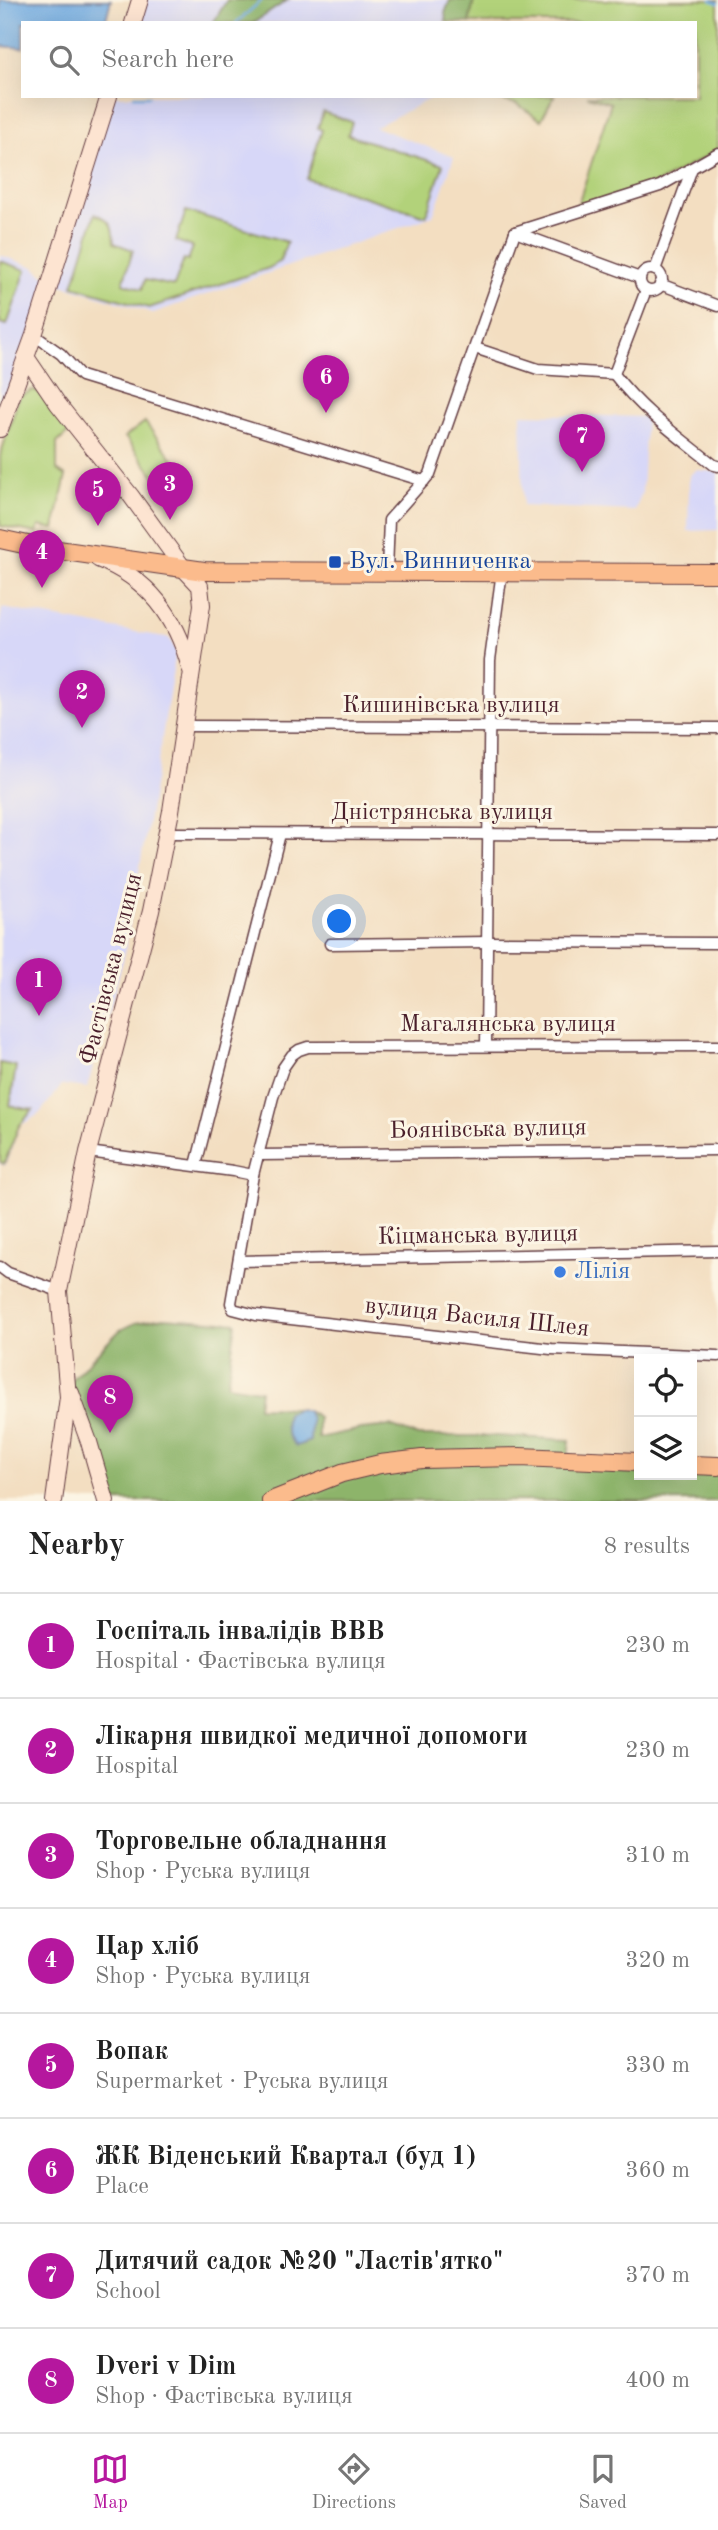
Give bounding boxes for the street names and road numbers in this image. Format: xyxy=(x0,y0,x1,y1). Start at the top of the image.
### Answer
street label: Кишинівська вулиця xyxy=(342,694,560,718)
street label: Дністрянська вулиця xyxy=(331,801,553,825)
street label: Фастівська вулиця xyxy=(77,871,147,1067)
street label: Магалянська вулиця xyxy=(400,1013,616,1037)
street label: Боянівська вулиця xyxy=(389,1116,587,1144)
street label: Кіцманська вулиця xyxy=(378,1222,578,1250)
street label: вулиця Василя Шлея xyxy=(364,1294,590,1342)

